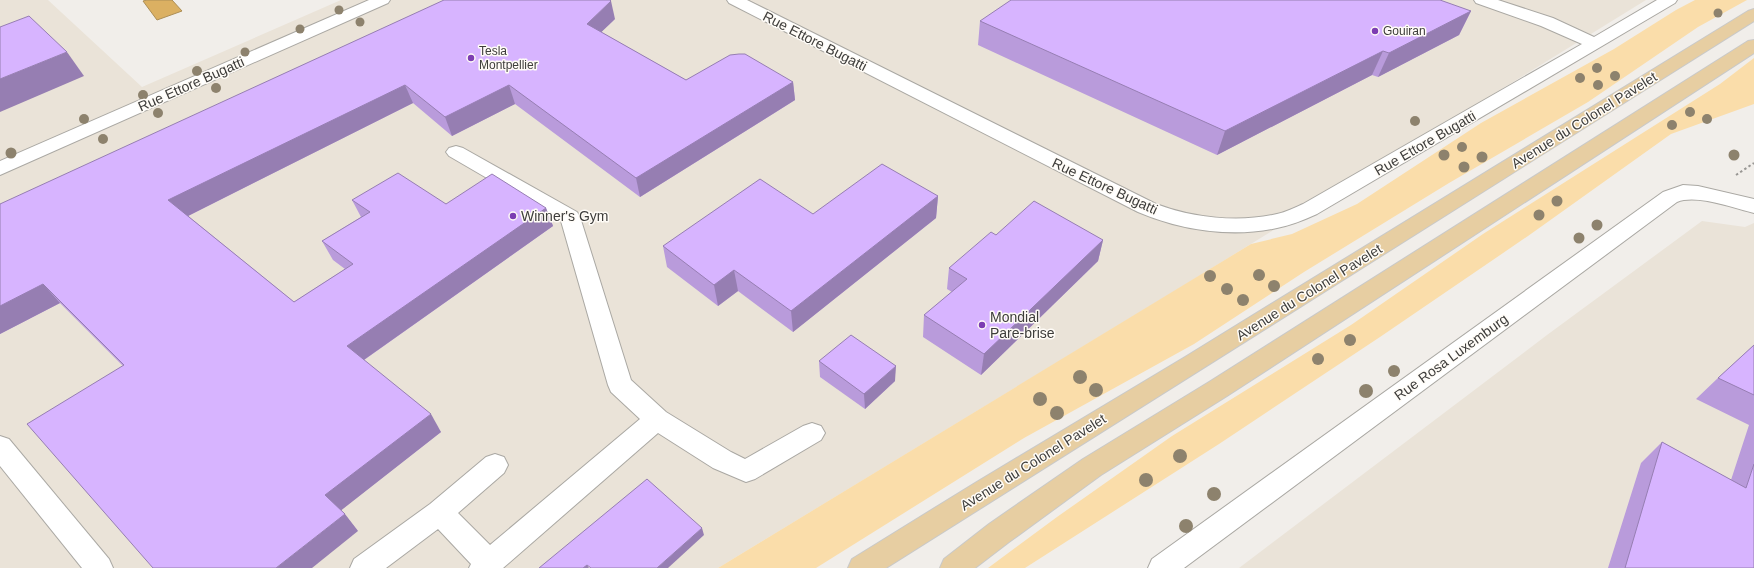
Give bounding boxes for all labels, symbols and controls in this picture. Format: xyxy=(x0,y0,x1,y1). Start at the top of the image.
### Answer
street label: Rue Ettore Bugatti xyxy=(760,8,870,74)
place label: Gouiran xyxy=(1383,24,1426,38)
marker: Gouiran xyxy=(1370,26,1380,36)
place label: Tesla Montpellier xyxy=(479,44,538,72)
street label: Rue Ettore Bugatti xyxy=(135,53,247,115)
marker: Tesla Montpellier xyxy=(466,53,476,63)
street label: Avenue du Colonel Pavelet xyxy=(1508,68,1660,171)
street label: Rue Ettore Bugatti xyxy=(1371,107,1479,179)
street label: Rue Ettore Bugatti xyxy=(1050,155,1160,217)
place label: Winner's Gym xyxy=(521,208,608,224)
marker: Winner's Gym xyxy=(508,211,518,221)
street label: Avenue du Colonel Pavelet xyxy=(1233,240,1385,343)
place label: Mondial Pare-brise xyxy=(990,309,1055,341)
street label: Rue Rosa Luxemburg xyxy=(1391,311,1511,403)
marker: Mondial Pare-brise xyxy=(977,320,987,330)
street label: Avenue du Colonel Pavelet xyxy=(957,410,1109,513)

